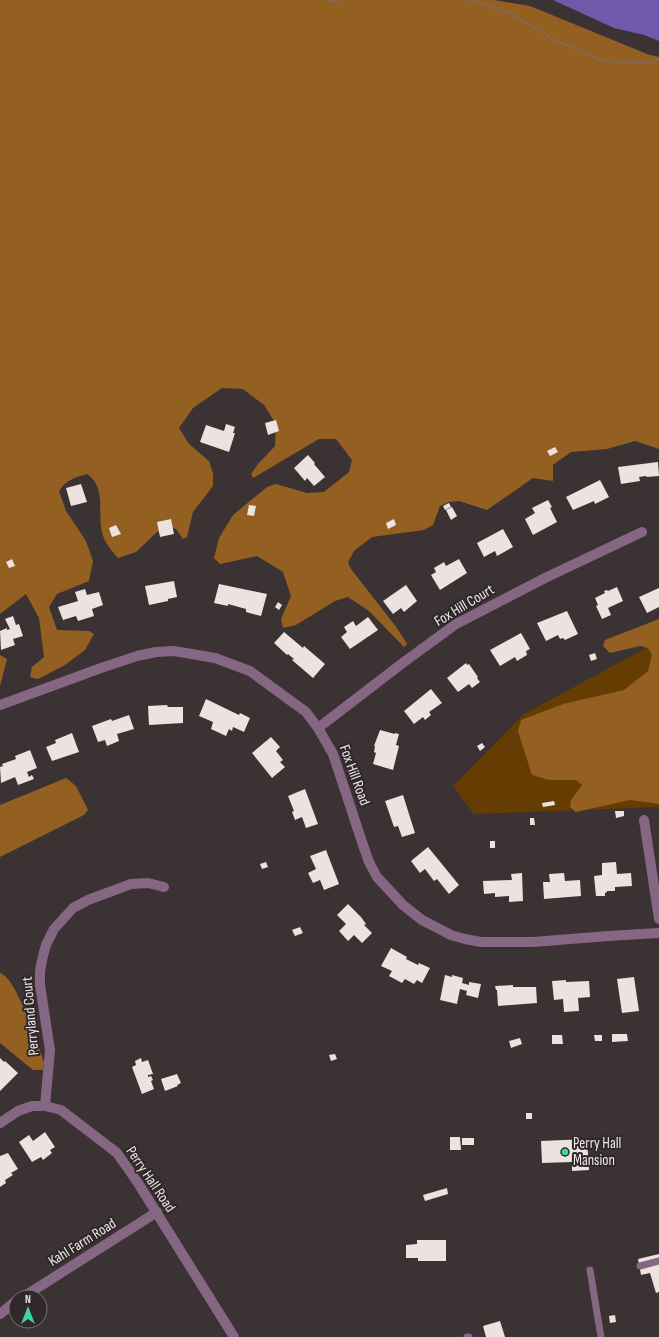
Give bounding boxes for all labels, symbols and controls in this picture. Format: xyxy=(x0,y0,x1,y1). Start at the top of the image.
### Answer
street label: Fox Hill Court xyxy=(431,580,498,631)
street label: Fox Hill Road xyxy=(335,742,374,808)
street label: Perryland Court xyxy=(18,975,43,1056)
place label: Perry Hall Mansion xyxy=(573,1134,621,1170)
street label: Perry Hall Road xyxy=(122,1143,180,1216)
marker: Perry Hall Mansion xyxy=(560,1147,570,1157)
street label: Kahl Farm Road xyxy=(45,1214,120,1271)
north arrow xyxy=(8,1289,48,1329)
text: N xyxy=(25,1293,31,1306)

